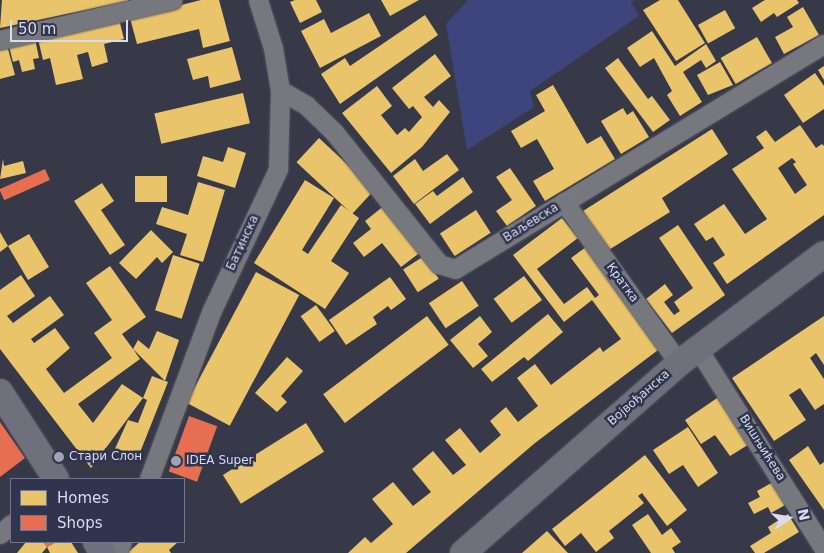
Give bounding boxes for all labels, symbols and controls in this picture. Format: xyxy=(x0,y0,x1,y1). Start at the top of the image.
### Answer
scale bar xyxy=(12,10,130,42)
text: 50 m xyxy=(18,20,56,38)
street label: Ваљевска xyxy=(501,200,561,246)
street label: Батинска xyxy=(224,213,262,273)
street label: Кратка xyxy=(603,261,641,305)
street label: Војвођанска xyxy=(605,367,673,429)
street label: Вишњићева xyxy=(736,412,788,484)
place label: Стари Слон xyxy=(69,450,142,464)
marker: Стари Слон xyxy=(53,451,65,463)
place label: IDEA Super xyxy=(186,454,254,468)
marker: IDEA Super xyxy=(170,455,182,467)
legend xyxy=(10,478,185,543)
text: Homes xyxy=(57,489,109,507)
north arrow xyxy=(764,493,814,543)
text: N xyxy=(795,507,813,522)
text: Shops xyxy=(57,514,103,532)

